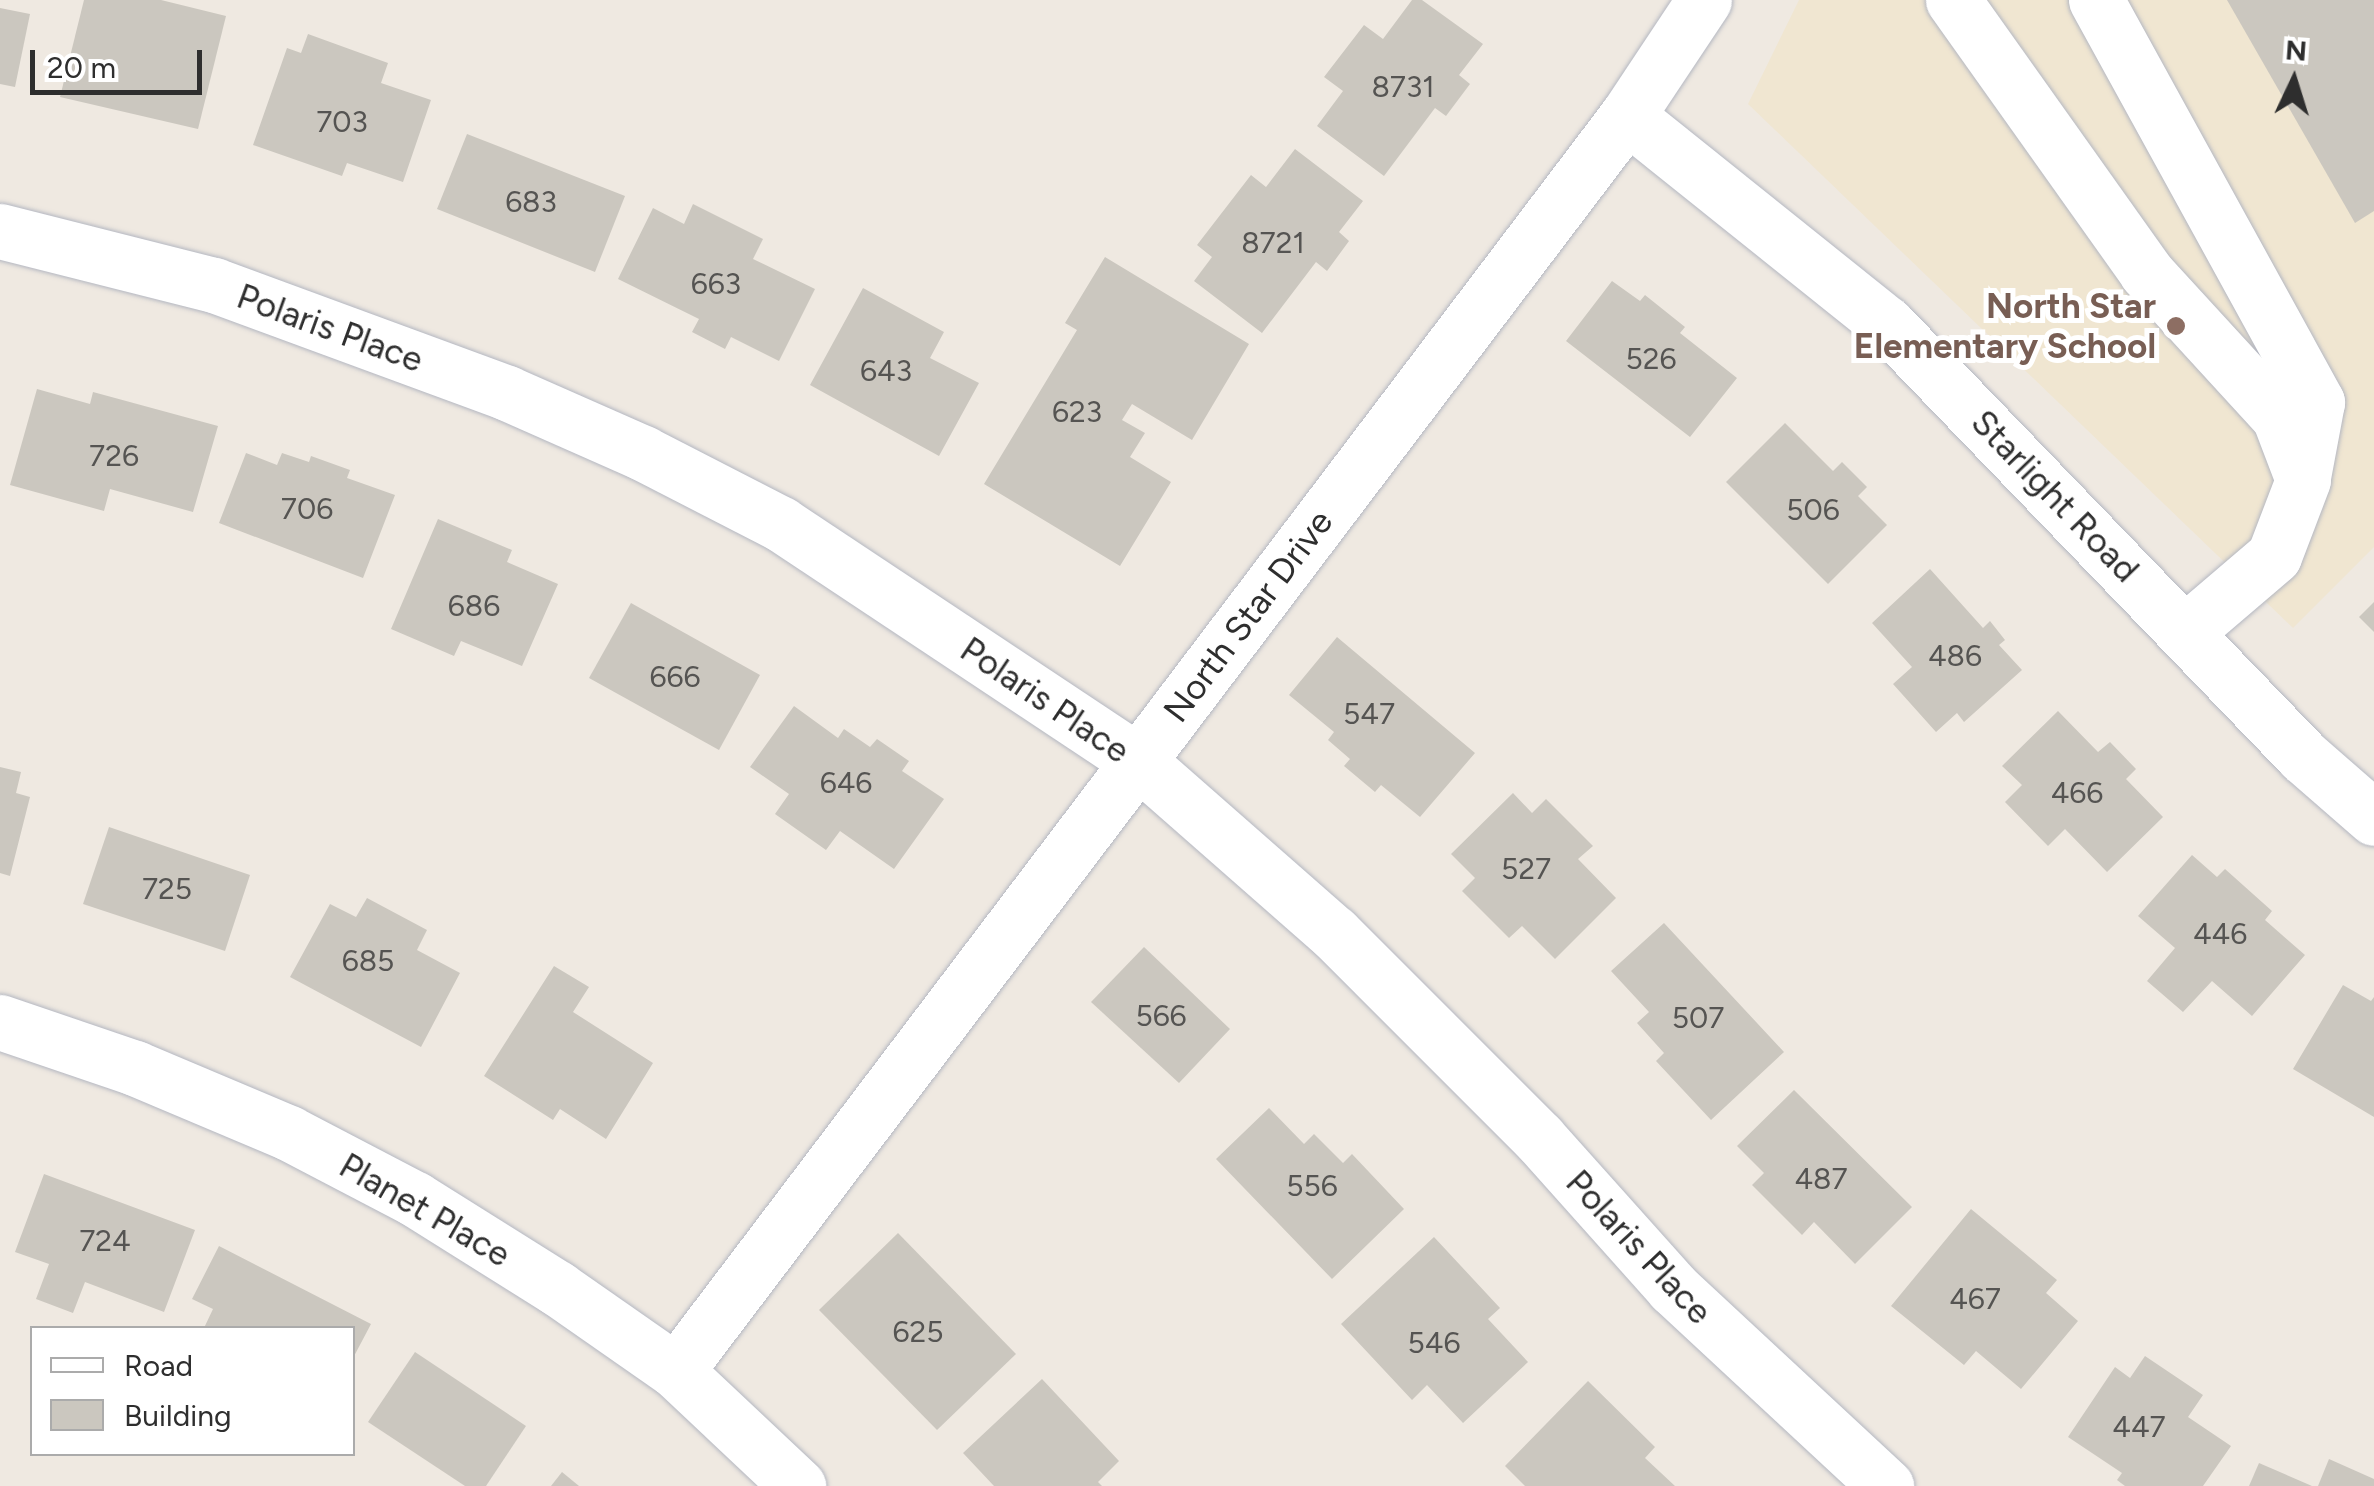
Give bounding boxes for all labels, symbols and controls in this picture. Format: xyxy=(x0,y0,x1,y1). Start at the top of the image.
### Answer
scale bar xyxy=(35,30,208,92)
north arrow xyxy=(2244,30,2344,130)
text: N xyxy=(2284,32,2308,68)
text: 20 m xyxy=(47,49,116,86)
house number: 8731 xyxy=(1371,69,1435,105)
house number: 703 xyxy=(316,104,368,140)
house number: 683 xyxy=(505,184,557,220)
house number: 8721 xyxy=(1241,225,1305,261)
house number: 663 xyxy=(691,266,741,302)
street label: Polaris Place xyxy=(231,275,429,381)
place label: North Star Elementary School xyxy=(1854,285,2156,367)
marker: North Star Elementary School xyxy=(2165,315,2187,337)
house number: 526 xyxy=(1626,341,1676,377)
house number: 643 xyxy=(860,353,912,389)
house number: 623 xyxy=(1052,394,1102,430)
street label: Starlight Road xyxy=(1963,401,2147,591)
house number: 726 xyxy=(89,438,139,474)
house number: 706 xyxy=(281,491,333,527)
house number: 506 xyxy=(1786,492,1840,528)
street label: North Star Drive xyxy=(1155,502,1341,730)
house number: 686 xyxy=(448,588,500,624)
street label: Polaris Place xyxy=(953,628,1137,772)
house number: 486 xyxy=(1928,638,1982,674)
house number: 666 xyxy=(650,659,700,695)
house number: 547 xyxy=(1343,696,1395,732)
house number: 646 xyxy=(820,765,872,801)
house number: 466 xyxy=(2051,775,2103,811)
house number: 527 xyxy=(1501,851,1551,887)
house number: 725 xyxy=(142,871,192,907)
house number: 446 xyxy=(2193,916,2247,952)
house number: 685 xyxy=(342,943,394,979)
house number: 566 xyxy=(1135,998,1187,1034)
house number: 507 xyxy=(1672,1000,1724,1036)
street label: Planet Place xyxy=(332,1144,518,1276)
house number: 487 xyxy=(1794,1161,1848,1197)
street label: Polaris Place xyxy=(1557,1162,1721,1332)
house number: 556 xyxy=(1286,1168,1338,1204)
house number: 724 xyxy=(79,1223,131,1259)
house number: 467 xyxy=(1949,1281,2001,1317)
house number: 625 xyxy=(893,1314,943,1350)
house number: 546 xyxy=(1408,1325,1460,1361)
legend xyxy=(30,1326,355,1456)
text: Road xyxy=(124,1347,193,1384)
text: Building xyxy=(124,1397,232,1434)
house number: 447 xyxy=(2112,1409,2166,1445)

